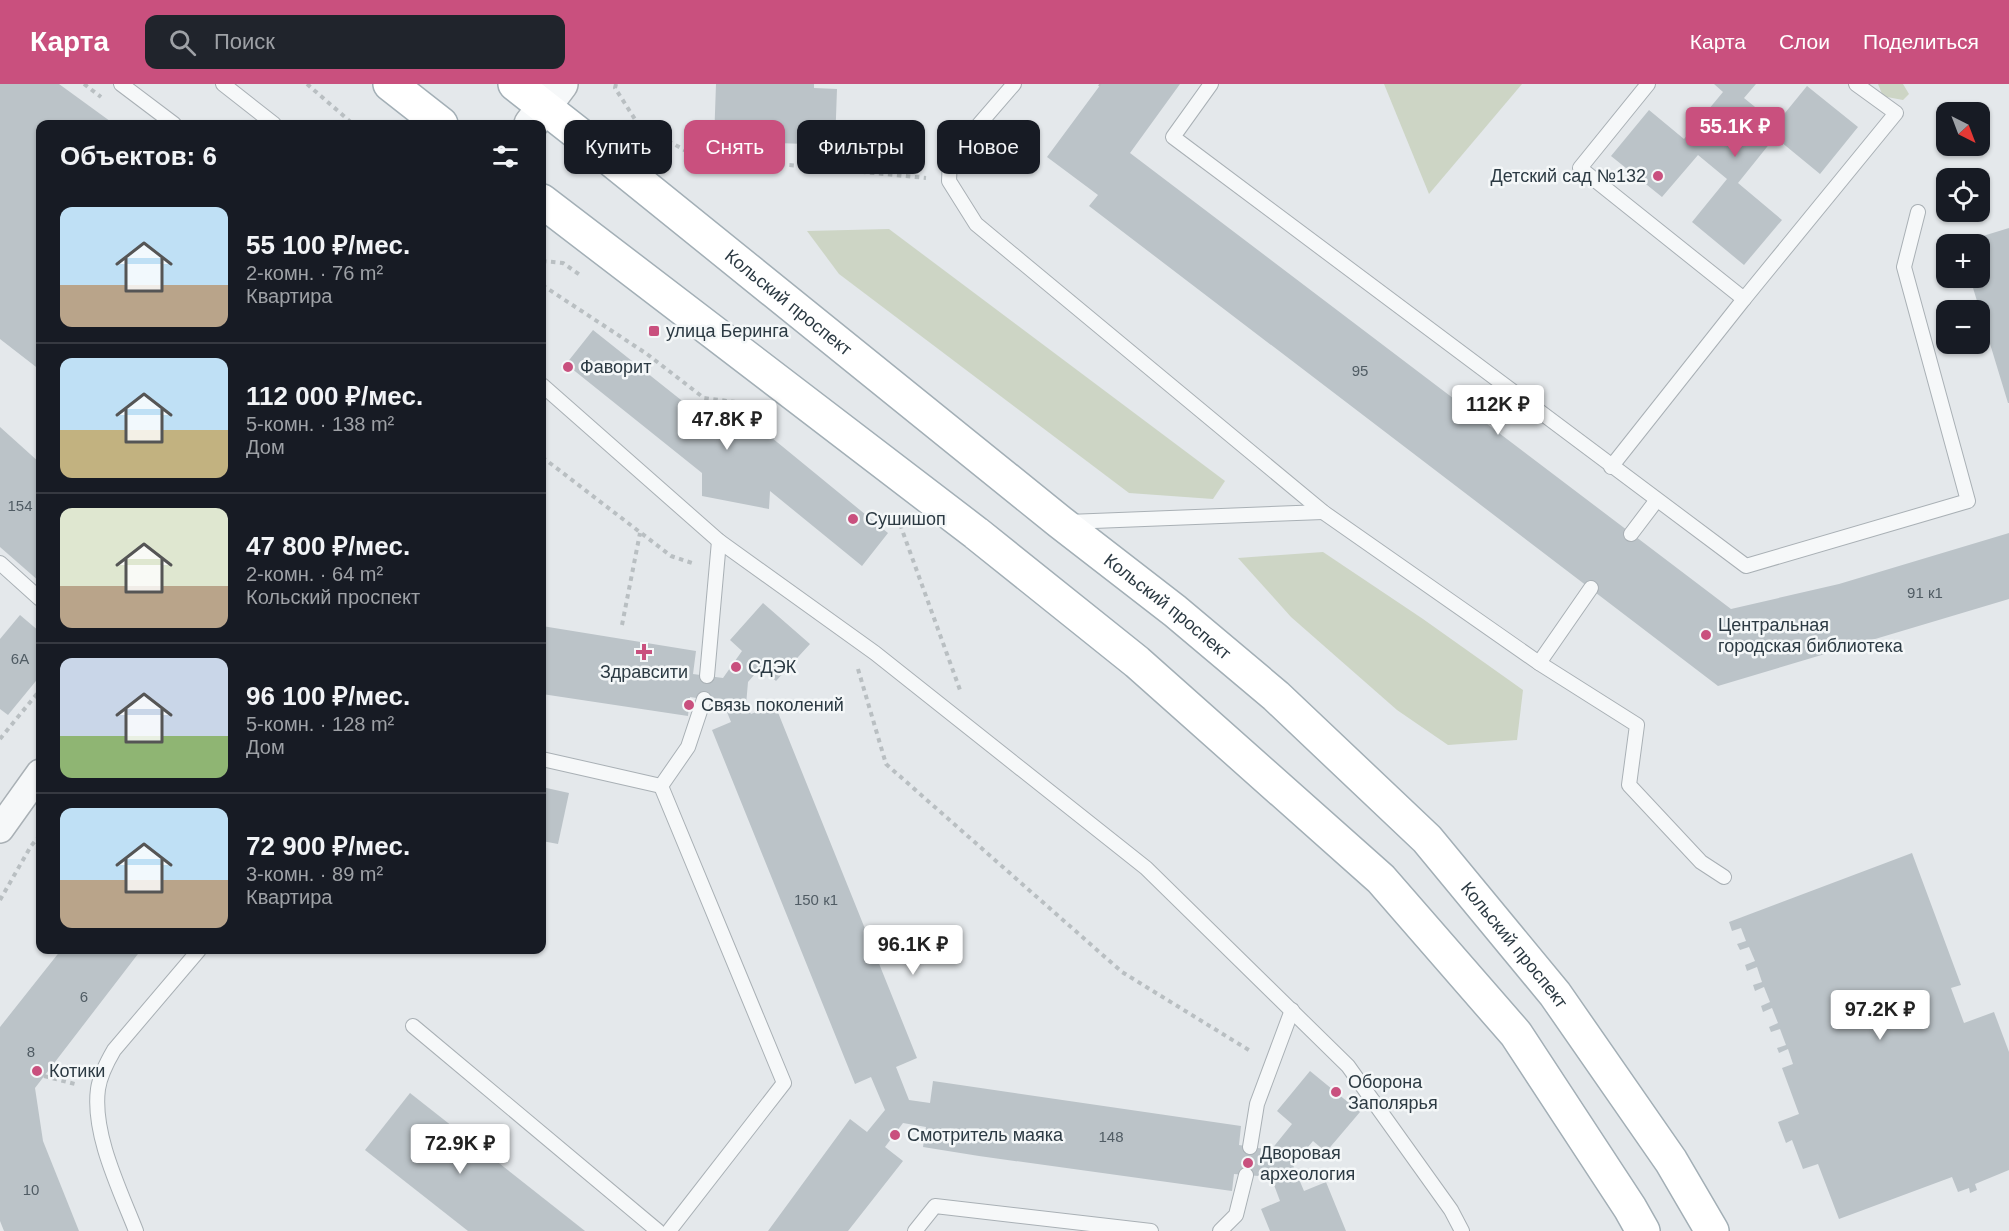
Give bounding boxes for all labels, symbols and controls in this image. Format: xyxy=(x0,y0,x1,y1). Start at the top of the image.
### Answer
search box xyxy=(145,15,565,69)
text: Карта xyxy=(30,26,109,57)
icon: search xyxy=(166,26,199,59)
text: Поиск xyxy=(214,29,275,54)
text: Карта xyxy=(1690,30,1746,53)
text: Слои xyxy=(1779,30,1830,53)
text: Поделиться xyxy=(1863,30,1979,53)
north arrow xyxy=(1936,102,1990,156)
map controls xyxy=(1936,102,1990,354)
pin: 55.1K ₽ xyxy=(1680,107,1790,158)
text: 55.1K ₽ xyxy=(1700,115,1770,137)
chip: Купить xyxy=(564,120,672,174)
chip: Снять xyxy=(684,120,785,174)
chip: Фильтры xyxy=(797,120,925,174)
chip: Новое xyxy=(937,120,1040,174)
icon: filters xyxy=(489,140,522,173)
text: Объектов: 6 xyxy=(60,141,217,171)
place label: Детский сад №132 xyxy=(1491,166,1646,186)
button: locate xyxy=(1936,168,1990,222)
marker: Детский сад №132 xyxy=(1651,169,1665,183)
text: 55 100 ₽/мес. xyxy=(246,230,410,260)
icon: home xyxy=(108,231,180,303)
button: + xyxy=(1936,234,1990,288)
street label: Кольский проспект xyxy=(721,246,856,360)
text: 2-комн. · 76 m² xyxy=(246,262,383,284)
text: Квартира xyxy=(246,285,332,307)
button: − xyxy=(1936,300,1990,354)
place label: улица Беринга xyxy=(666,321,789,341)
marker: улица Беринга xyxy=(647,324,661,338)
place label: Фаворит xyxy=(580,357,651,377)
marker: Фаворит xyxy=(561,360,575,374)
house number: 95 xyxy=(1352,362,1368,379)
text: 112 000 ₽/мес. xyxy=(246,381,423,411)
icon: home xyxy=(108,382,180,454)
pin: 112K ₽ xyxy=(1449,385,1547,436)
text: 112K ₽ xyxy=(1466,393,1530,415)
pin: 47.8K ₽ xyxy=(672,400,782,451)
text: 47.8K ₽ xyxy=(692,408,762,430)
text: 5-комн. · 138 m² xyxy=(246,413,394,435)
text: Дом xyxy=(246,436,285,458)
house number: 154 xyxy=(7,497,33,514)
place label: Сушишоп xyxy=(865,509,946,529)
marker: Сушишоп xyxy=(846,512,860,526)
text: 47 800 ₽/мес. xyxy=(246,531,410,561)
icon: home xyxy=(108,532,180,604)
street label: Кольский проспект xyxy=(1100,550,1235,664)
text: 2-комн. · 64 m² xyxy=(246,563,383,585)
house number: 91 к1 xyxy=(1907,584,1943,601)
text: Кольский проспект xyxy=(246,586,420,608)
place label: Центральная городская библиотека xyxy=(1718,615,1904,656)
marker: Центральная городская библиотека xyxy=(1699,628,1713,642)
marker: Здравсити xyxy=(637,645,651,659)
house number: 6А xyxy=(11,650,29,667)
place label: СДЭК xyxy=(748,657,797,677)
marker: СДЭК xyxy=(729,660,743,674)
place label: Здравсити xyxy=(600,662,688,682)
text: 96 100 ₽/мес. xyxy=(246,681,410,711)
icon: home xyxy=(108,682,180,754)
place label: Связь поколений xyxy=(701,695,844,715)
marker: Связь поколений xyxy=(682,698,696,712)
text: 5-комн. · 128 m² xyxy=(246,713,394,735)
text: Дом xyxy=(246,736,285,758)
text: 72 900 ₽/мес. xyxy=(246,831,410,861)
icon: home xyxy=(108,832,180,904)
text: 3-комн. · 89 m² xyxy=(246,863,383,885)
street label: Кольский проспект xyxy=(1457,878,1572,1012)
text: Квартира xyxy=(246,886,332,908)
house number: 150 к1 xyxy=(794,891,838,908)
pin: 96.1K ₽ xyxy=(858,925,968,976)
text: 96.1K ₽ xyxy=(878,933,948,955)
house number: 6 xyxy=(80,988,88,1005)
pin: 97.2K ₽ xyxy=(1825,990,1935,1041)
text: 97.2K ₽ xyxy=(1845,998,1915,1020)
house number: 8 xyxy=(27,1043,35,1060)
place label: Котики xyxy=(49,1061,105,1081)
marker: Котики xyxy=(30,1064,44,1078)
place label: Оборона Заполярья xyxy=(1348,1072,1438,1113)
marker: Оборона Заполярья xyxy=(1329,1085,1343,1099)
pin: 72.9K ₽ xyxy=(405,1124,515,1175)
place label: Смотритель маяка xyxy=(907,1125,1064,1145)
marker: Смотритель маяка xyxy=(888,1128,902,1142)
house number: 148 xyxy=(1098,1128,1124,1145)
text: 72.9K ₽ xyxy=(425,1132,495,1154)
place label: Дворовая археология xyxy=(1260,1143,1355,1184)
marker: Дворовая археология xyxy=(1241,1156,1255,1170)
house number: 10 xyxy=(23,1181,39,1198)

